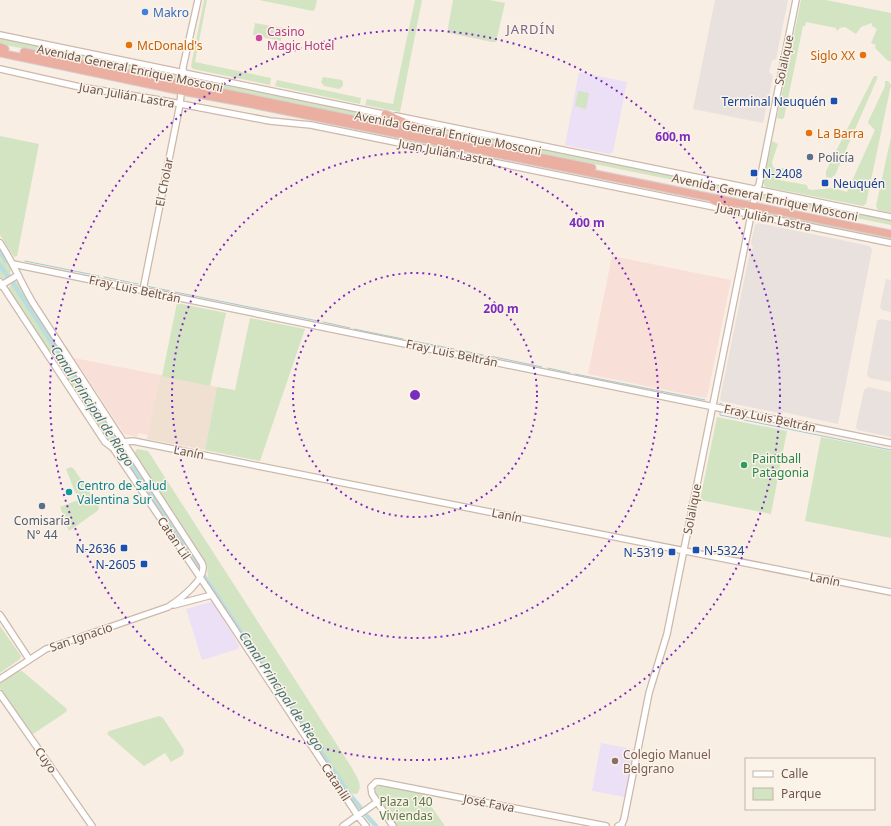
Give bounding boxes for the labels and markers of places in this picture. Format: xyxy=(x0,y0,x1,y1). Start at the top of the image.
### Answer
place label: Makro xyxy=(153,4,189,21)
marker: Makro xyxy=(140,7,150,17)
place label: Casino Magic Hotel xyxy=(267,23,334,54)
marker: Casino Magic Hotel xyxy=(254,33,264,43)
place label: McDonald's xyxy=(137,37,203,54)
marker: McDonald's xyxy=(124,40,134,50)
place label: Siglo XX xyxy=(810,47,855,64)
marker: Siglo XX xyxy=(858,50,868,60)
place label: Terminal Neuquén xyxy=(721,93,826,110)
marker: Terminal Neuquén xyxy=(829,96,839,106)
place label: La Barra xyxy=(817,125,864,142)
marker: La Barra xyxy=(804,128,814,138)
place label: Policía xyxy=(818,149,854,166)
marker: Policía xyxy=(805,152,815,162)
place label: N-2408 xyxy=(762,165,803,182)
marker: N-2408 xyxy=(749,168,759,178)
place label: Neuquén xyxy=(833,175,885,192)
marker: Neuquén xyxy=(820,178,830,188)
centre of rings xyxy=(408,388,422,402)
place label: Paintball Patagonia xyxy=(752,450,809,481)
marker: Paintball Patagonia xyxy=(739,460,749,470)
place label: Centro de Salud Valentina Sur xyxy=(77,477,167,508)
marker: Centro de Salud Valentina Sur xyxy=(64,487,74,497)
marker: Comisaría N° 44 xyxy=(37,501,47,511)
place label: Comisaría N° 44 xyxy=(14,512,70,543)
place label: N-2636 xyxy=(76,540,116,557)
place label: N-5324 xyxy=(704,542,745,559)
marker: N-2636 xyxy=(119,543,129,553)
place label: N-5319 xyxy=(624,544,664,561)
marker: N-5324 xyxy=(691,545,701,555)
marker: N-5319 xyxy=(667,547,677,557)
place label: N-2605 xyxy=(96,556,136,573)
marker: N-2605 xyxy=(139,559,149,569)
place label: Colegio Manuel Belgrano xyxy=(623,746,711,777)
marker: Colegio Manuel Belgrano xyxy=(610,756,620,766)

